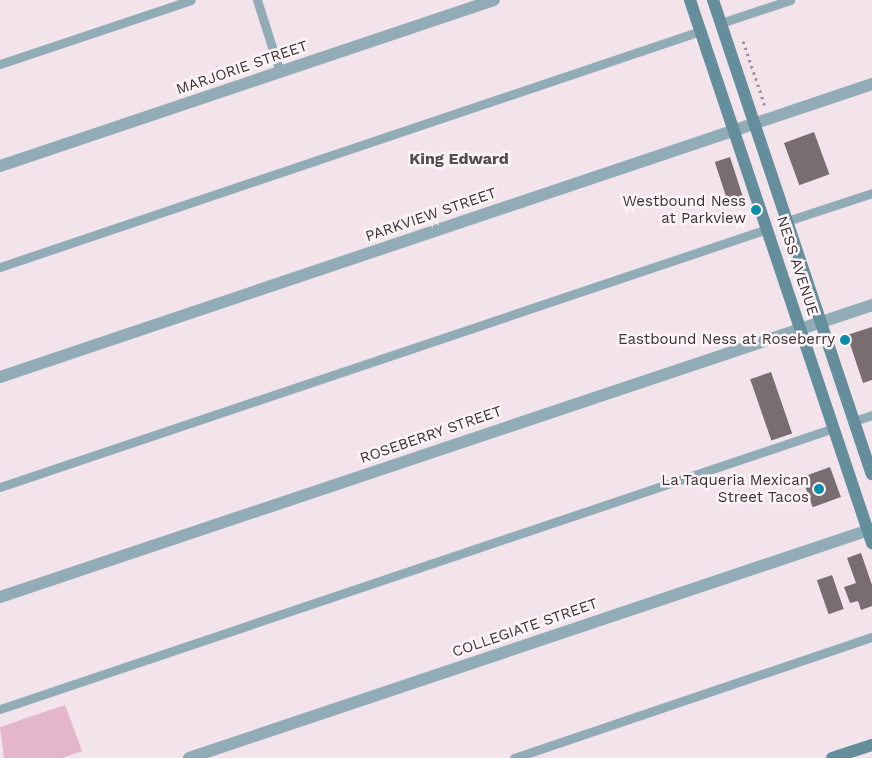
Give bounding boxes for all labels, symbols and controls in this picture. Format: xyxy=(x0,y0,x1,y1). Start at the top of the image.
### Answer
street label: MARJORIE STREET xyxy=(174,37,310,99)
district label: King Edward xyxy=(409,149,509,169)
street label: PARKVIEW STREET xyxy=(363,184,499,246)
place label: Westbound Ness at Parkview xyxy=(622,192,746,227)
marker: Westbound Ness at Parkview xyxy=(750,204,762,216)
street label: NESS AVENUE xyxy=(772,214,822,318)
place label: Eastbound Ness at Roseberry xyxy=(618,331,835,349)
marker: Eastbound Ness at Roseberry xyxy=(839,334,851,346)
street label: ROSEBERRY STREET xyxy=(357,402,505,468)
place label: La Taqueria Mexican Street Tacos xyxy=(660,471,809,506)
marker: La Taqueria Mexican Street Tacos xyxy=(813,483,825,495)
street label: COLLEGIATE STREET xyxy=(450,595,600,661)

